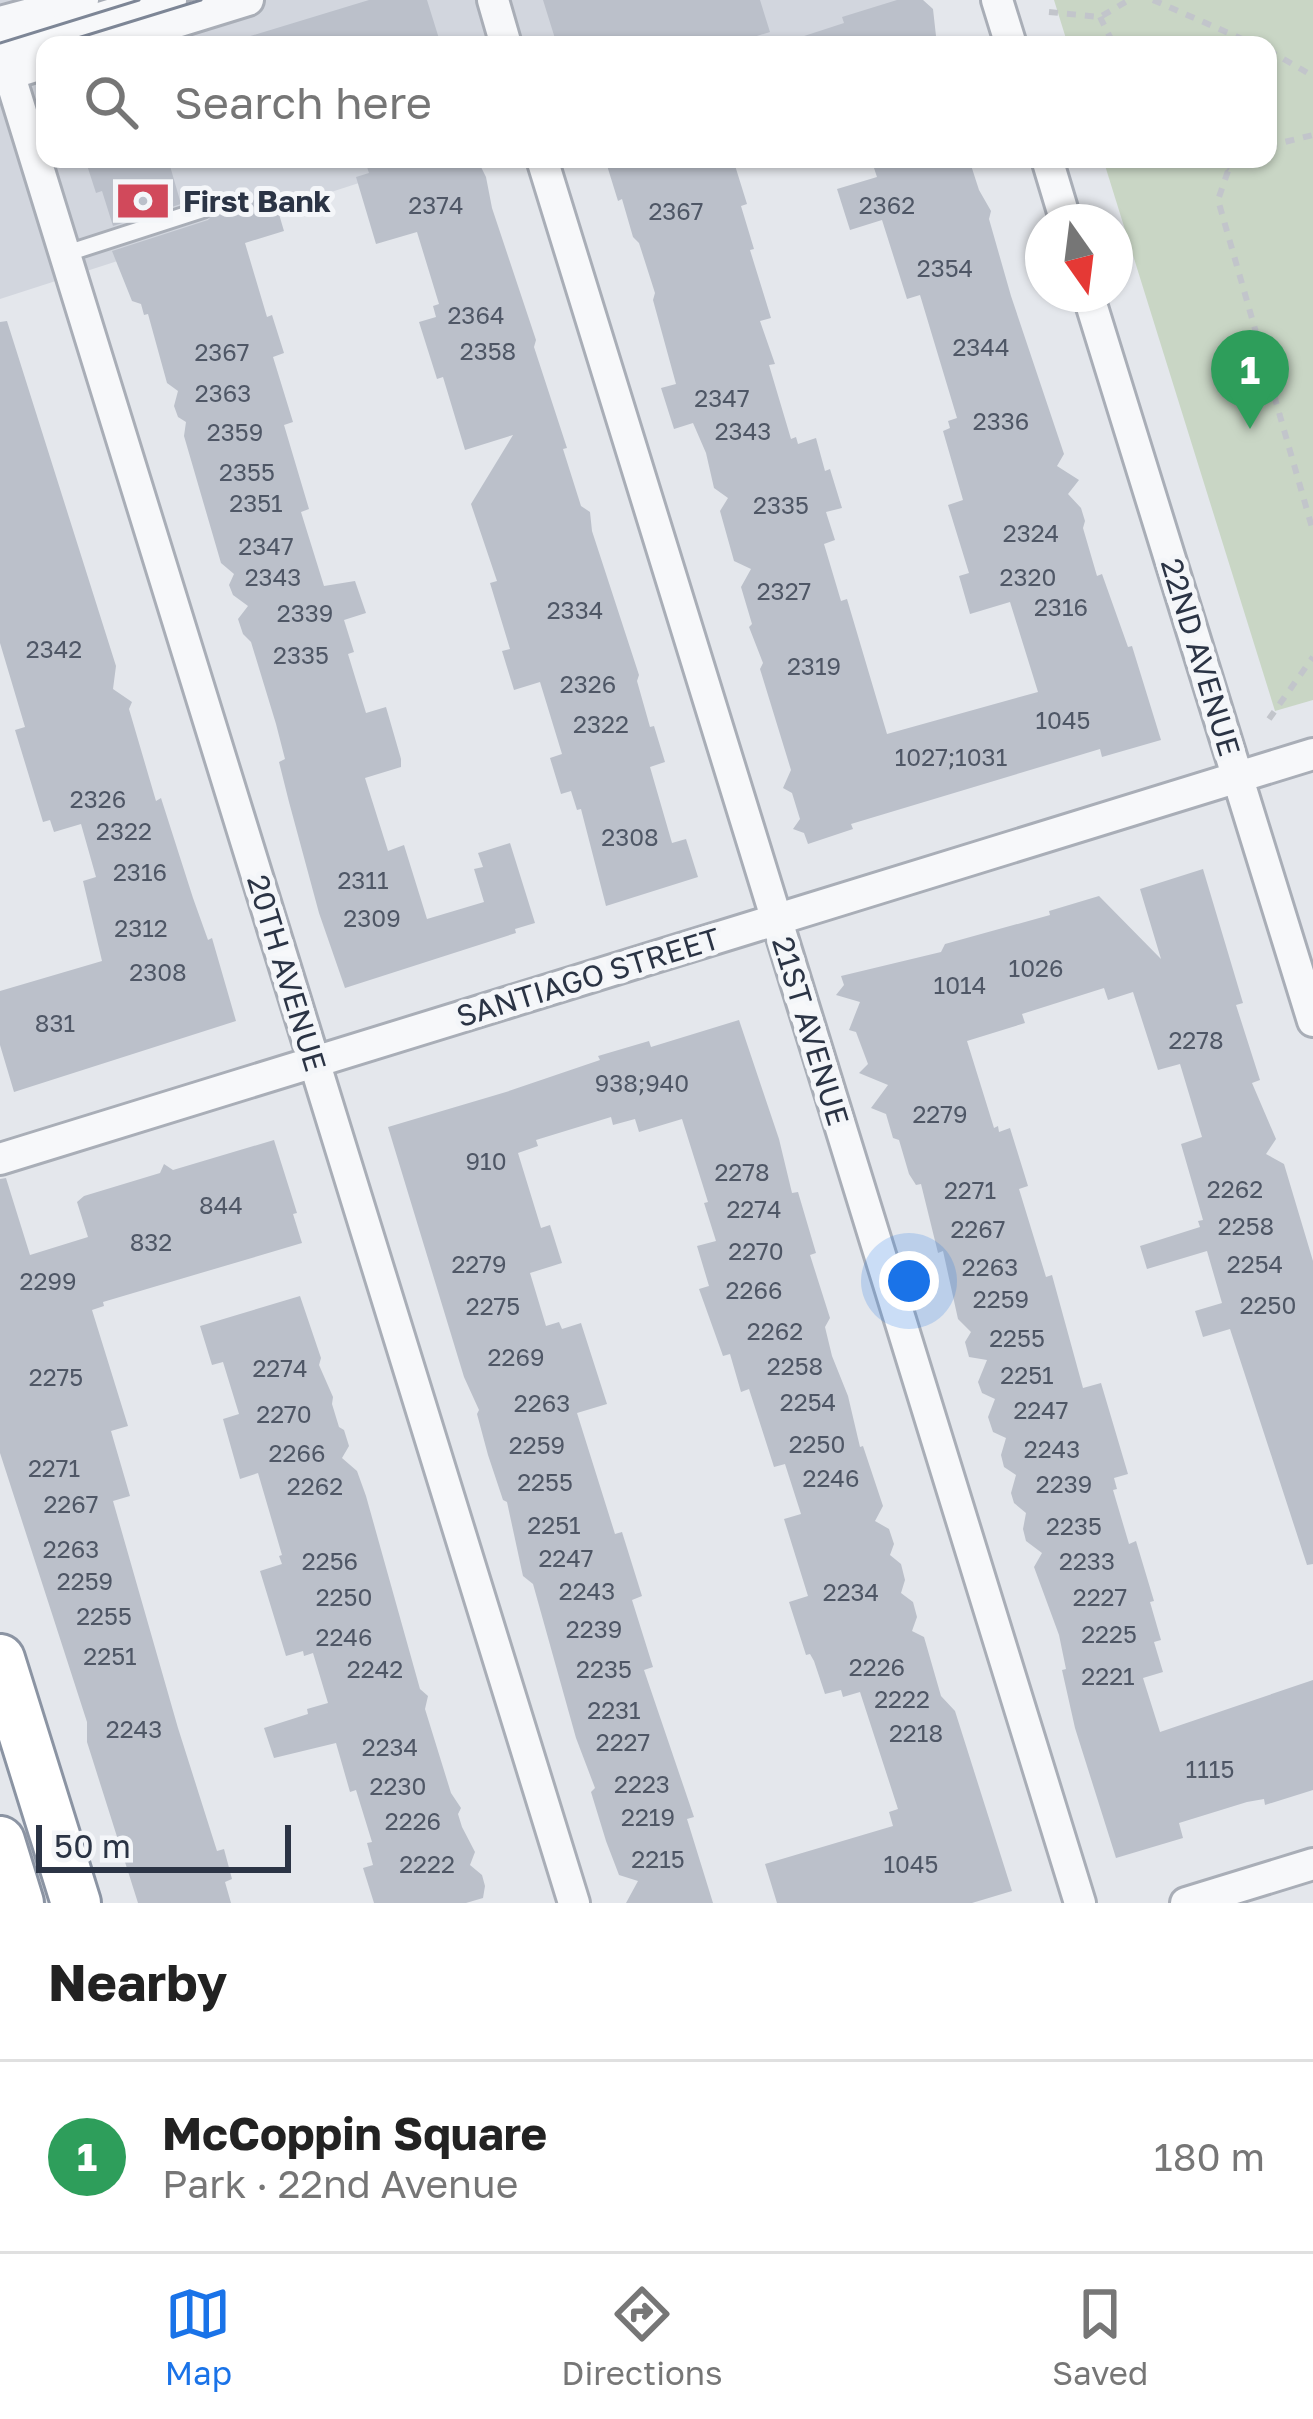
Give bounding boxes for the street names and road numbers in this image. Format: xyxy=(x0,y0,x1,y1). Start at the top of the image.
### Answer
street label: 22ND AVENUE xyxy=(1154,554,1248,760)
street label: 20TH AVENUE xyxy=(240,870,334,1076)
street label: SANTIAGO STREET xyxy=(452,920,724,1034)
street label: 21ST AVENUE xyxy=(765,932,857,1130)

